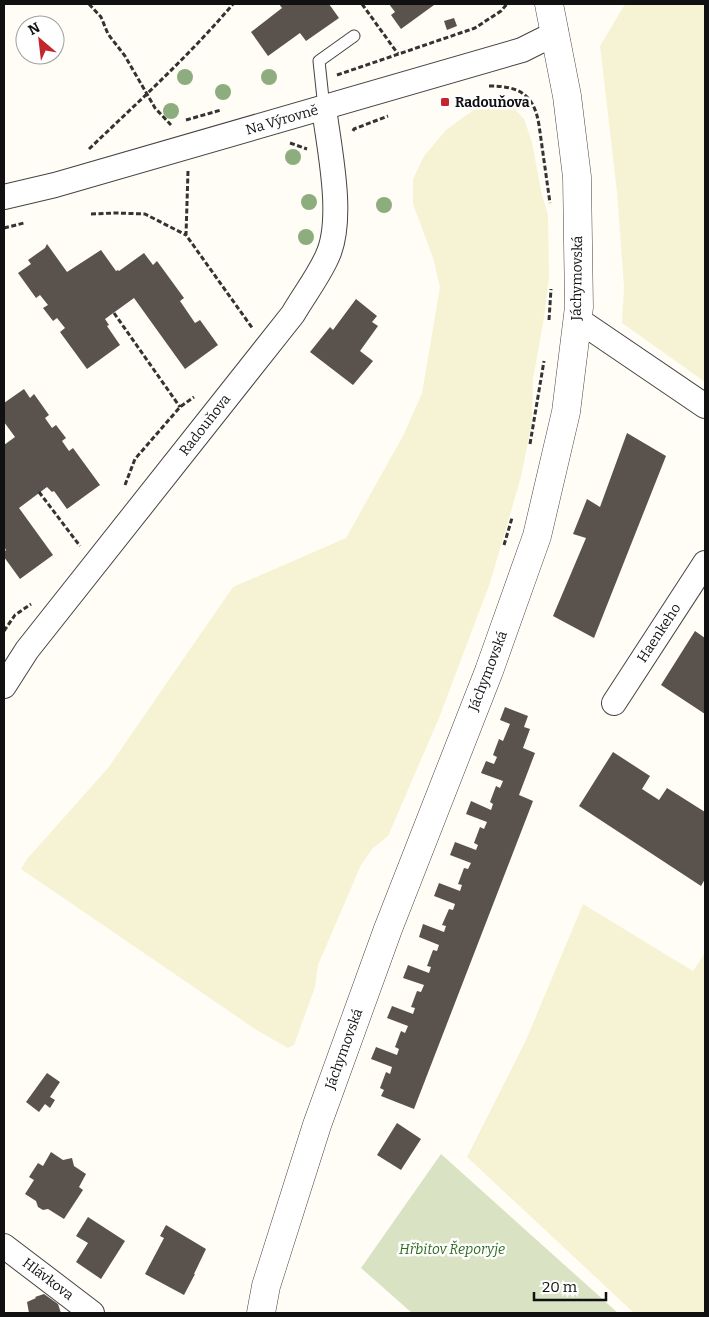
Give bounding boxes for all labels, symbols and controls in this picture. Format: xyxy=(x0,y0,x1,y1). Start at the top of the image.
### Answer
north arrow xyxy=(15,15,65,65)
text: N xyxy=(25,19,43,39)
place label: Radouňova xyxy=(455,94,530,111)
marker: Radouňova xyxy=(439,96,451,108)
street label: Na Výrovně xyxy=(244,102,320,138)
street label: Jáchymovská xyxy=(568,235,586,321)
street label: Radouňova xyxy=(176,391,234,459)
street label: Haenkeho xyxy=(634,600,684,666)
street label: Jáchymovská xyxy=(465,628,511,714)
street label: Jáchymovská xyxy=(321,1006,367,1093)
park label: Hřbitov Řeporyje xyxy=(399,1240,505,1258)
street label: Hlávkova xyxy=(19,1254,77,1304)
scale bar xyxy=(534,1270,606,1302)
text: 20 m xyxy=(542,1278,578,1296)

